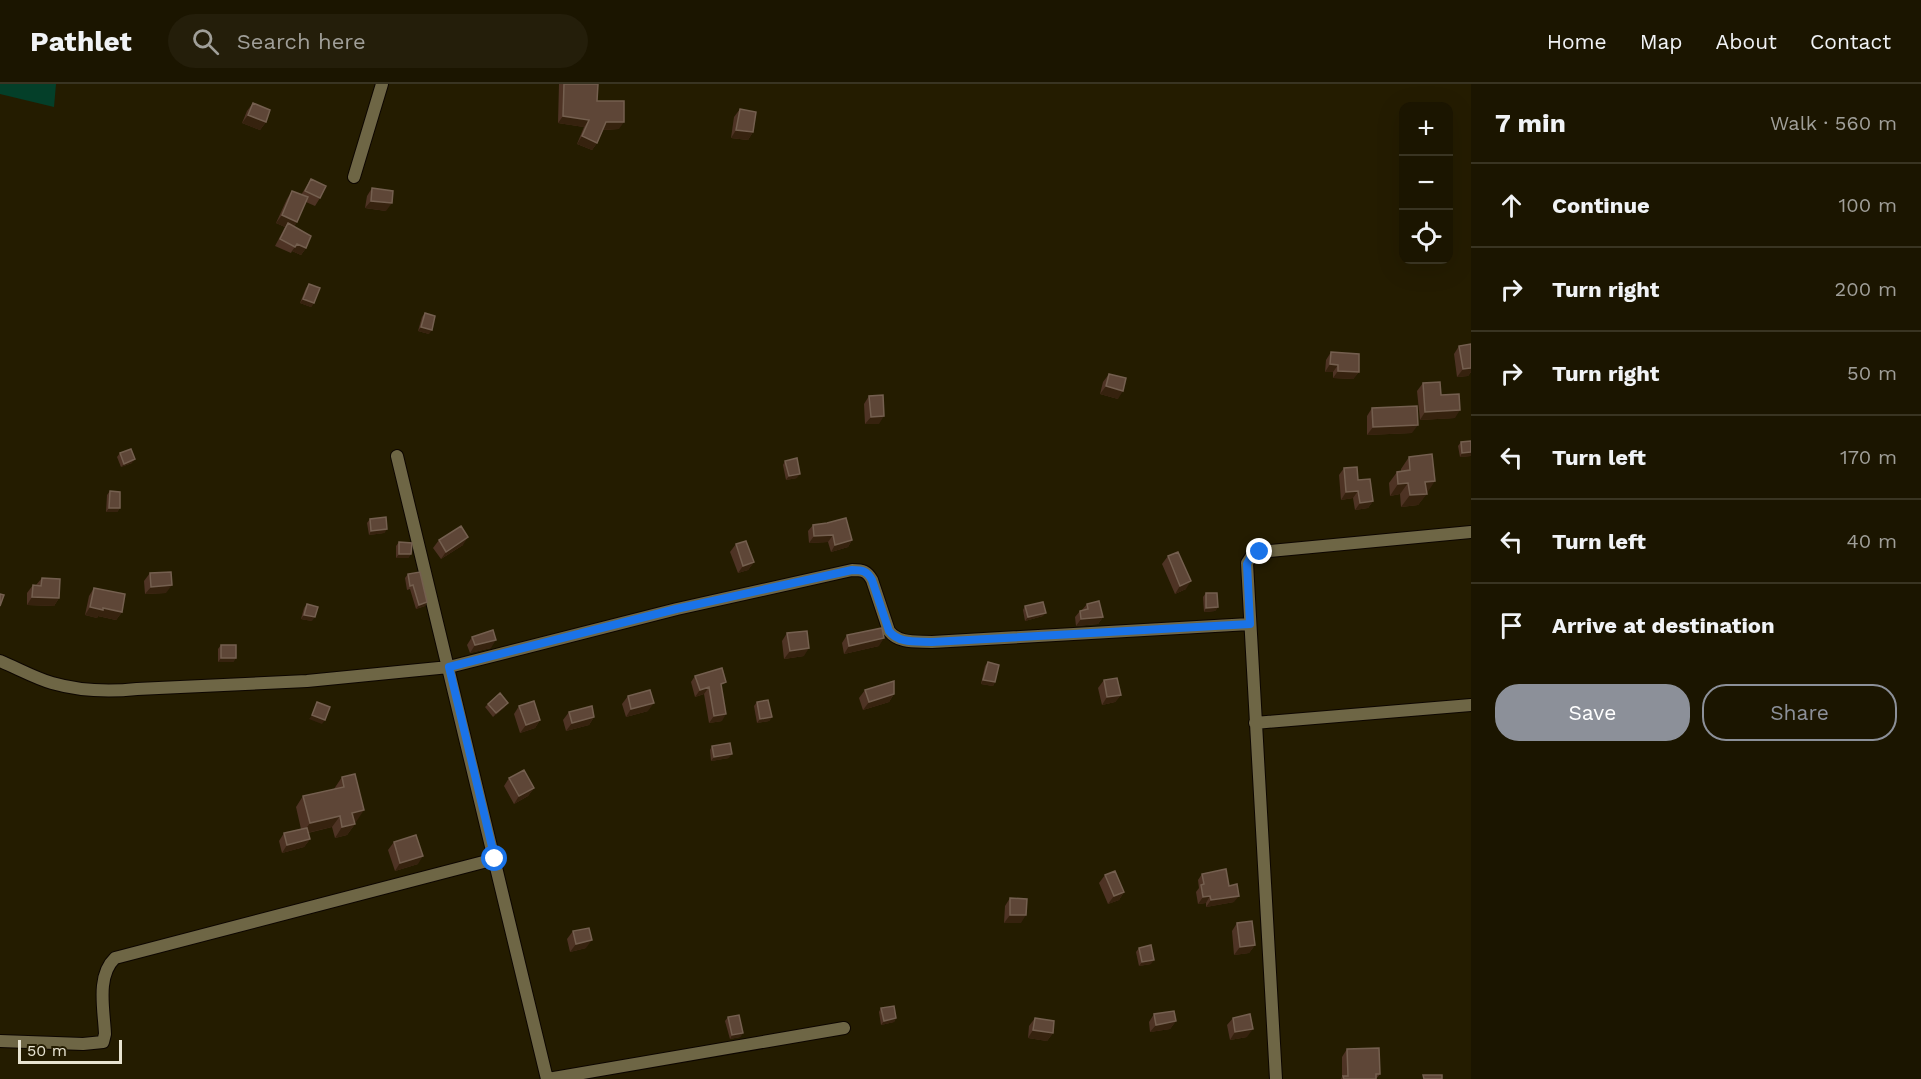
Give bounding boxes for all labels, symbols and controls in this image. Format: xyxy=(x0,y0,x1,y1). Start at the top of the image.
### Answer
search box xyxy=(168,14,588,68)
text: Pathlet xyxy=(30,25,132,58)
icon: search xyxy=(189,25,222,58)
text: Search here xyxy=(237,29,366,54)
text: Home xyxy=(1547,29,1607,54)
text: Map xyxy=(1640,29,1683,54)
text: About xyxy=(1716,29,1777,54)
text: Contact xyxy=(1810,29,1891,54)
map controls xyxy=(1399,102,1453,264)
button: + xyxy=(1399,102,1453,156)
text: 7 min xyxy=(1495,108,1566,138)
text: Walk · 560 m xyxy=(1770,111,1897,135)
button: − xyxy=(1399,156,1453,210)
icon: ahead xyxy=(1495,189,1528,222)
text: Continue xyxy=(1552,193,1650,218)
text: 100 m xyxy=(1838,193,1897,217)
button: locate xyxy=(1399,210,1453,264)
icon: right xyxy=(1495,273,1528,306)
text: Turn right xyxy=(1552,277,1659,302)
text: 200 m xyxy=(1835,277,1897,301)
icon: right xyxy=(1495,357,1528,390)
text: Turn right xyxy=(1552,361,1659,386)
text: 50 m xyxy=(1847,361,1897,385)
icon: left xyxy=(1495,441,1528,474)
text: Turn left xyxy=(1552,445,1646,470)
text: 170 m xyxy=(1840,445,1897,469)
icon: left xyxy=(1495,525,1528,558)
text: Turn left xyxy=(1552,529,1646,554)
text: 40 m xyxy=(1846,529,1897,553)
route end xyxy=(1246,538,1272,564)
icon: arrive xyxy=(1495,609,1528,642)
text: Arrive at destination xyxy=(1552,613,1775,638)
button: Save xyxy=(1495,684,1690,741)
button: Share xyxy=(1702,684,1897,741)
route start xyxy=(481,845,507,871)
scale bar xyxy=(18,1037,122,1064)
text: 50 m xyxy=(27,1041,67,1060)

